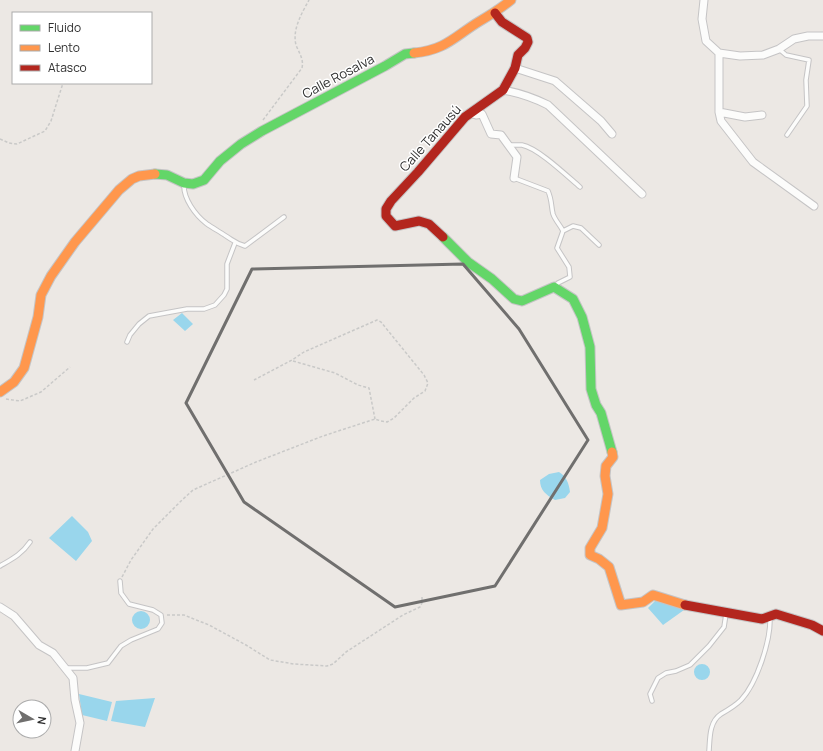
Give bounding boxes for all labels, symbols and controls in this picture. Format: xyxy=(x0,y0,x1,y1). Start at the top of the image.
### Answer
legend xyxy=(12,12,152,84)
text: Fluido xyxy=(48,19,81,36)
text: Lento xyxy=(48,39,80,56)
street label: Calle Rosalva xyxy=(299,49,377,103)
text: Atasco xyxy=(48,59,87,76)
street label: Calle Tanausú xyxy=(395,101,465,175)
north arrow xyxy=(12,699,52,739)
text: N xyxy=(34,716,50,726)

